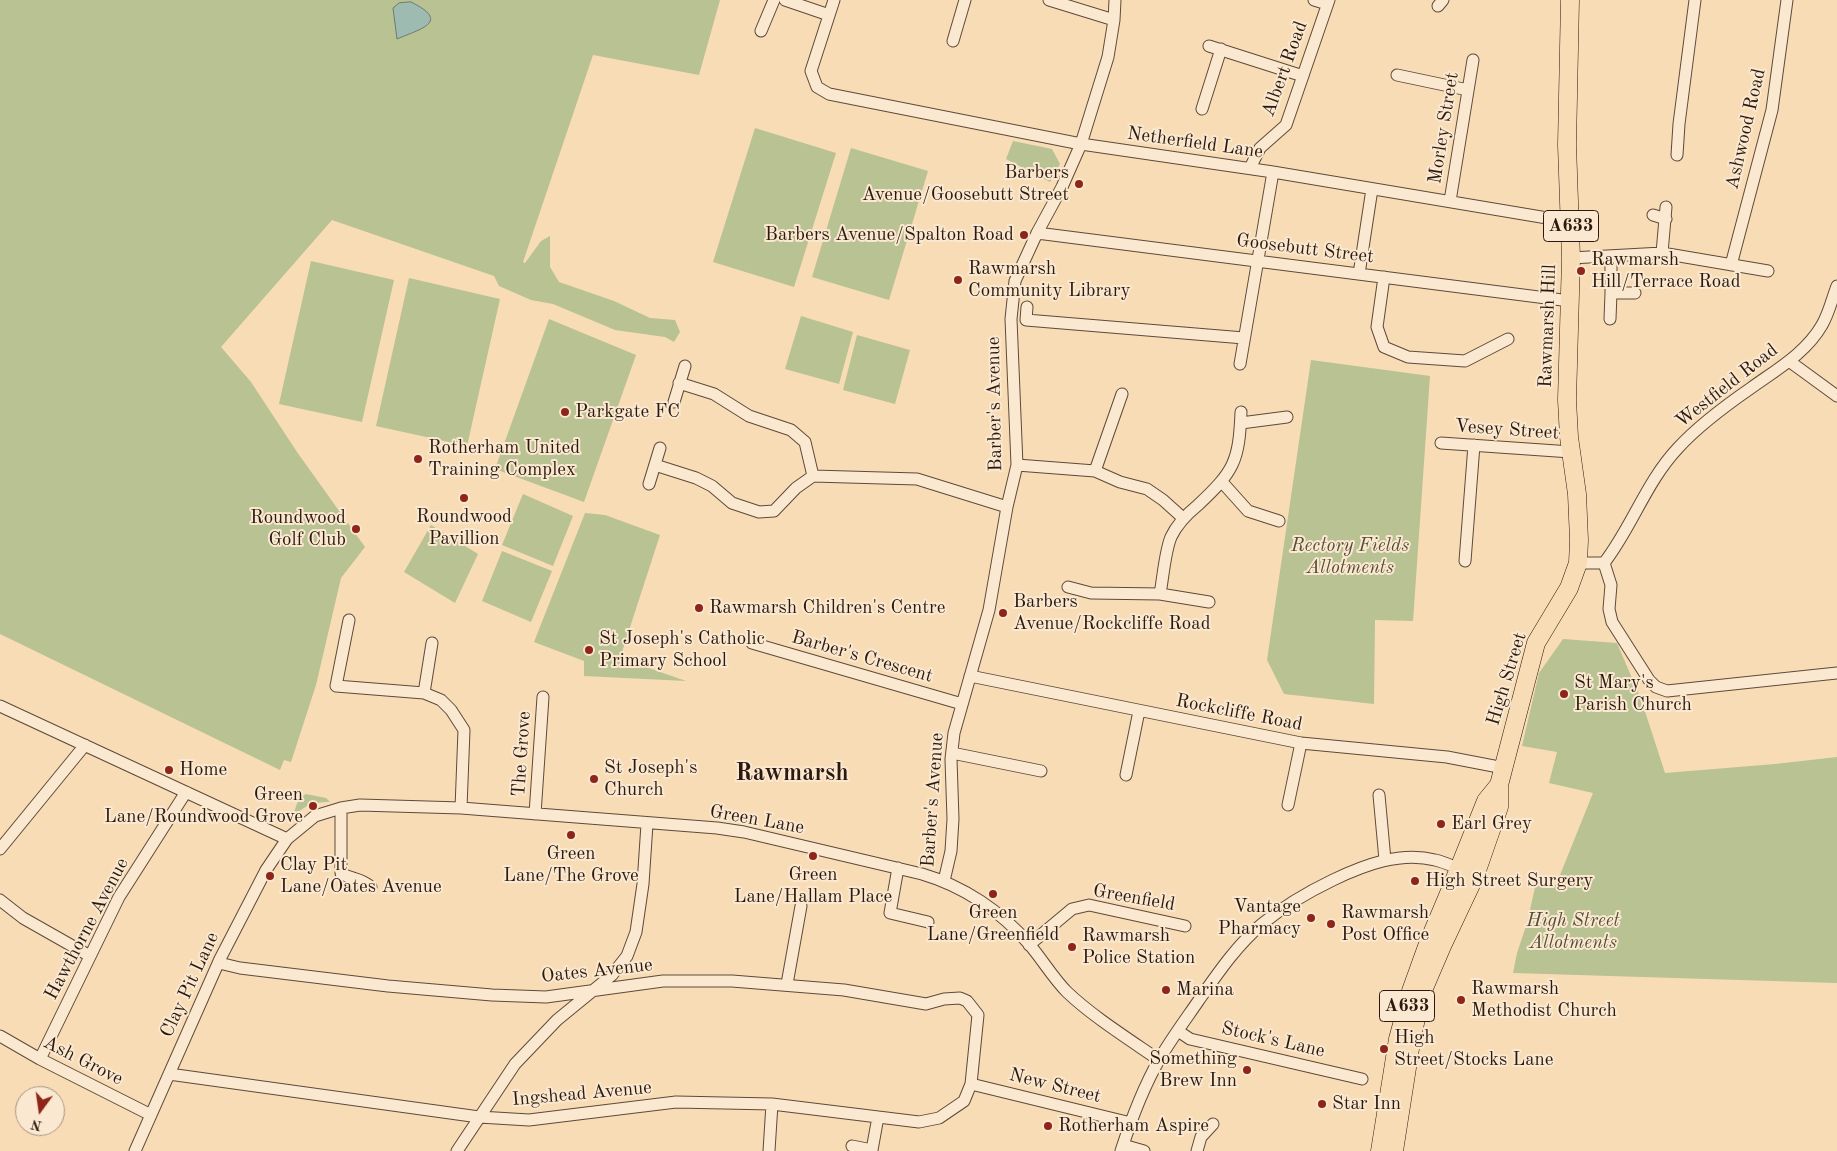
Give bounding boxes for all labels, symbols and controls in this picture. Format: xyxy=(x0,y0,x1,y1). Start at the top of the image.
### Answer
street label: Albert Road xyxy=(1257,18,1313,120)
street label: Ashwood Road xyxy=(1721,66,1771,192)
street label: Morley Street xyxy=(1424,71,1464,185)
street label: Netherfield Lane xyxy=(1125,122,1265,164)
place label: Barbers Avenue/Goosebutt Street xyxy=(862,162,1069,206)
marker: Barbers Avenue/Goosebutt Street xyxy=(1073,178,1085,190)
road number: A633 xyxy=(1544,210,1598,242)
place label: Barbers Avenue/Spalton Road xyxy=(765,224,1014,246)
marker: Barbers Avenue/Spalton Road xyxy=(1018,229,1030,241)
street label: Goosebutt Street xyxy=(1235,229,1375,269)
place label: Rawmarsh Hill/Terrace Road xyxy=(1591,249,1741,293)
place label: Rawmarsh Community Library xyxy=(968,258,1131,302)
street label: Rawmarsh Hill xyxy=(1534,264,1562,388)
marker: Rawmarsh Hill/Terrace Road xyxy=(1575,265,1587,277)
marker: Rawmarsh Community Library xyxy=(952,274,964,286)
street label: Barber's Avenue xyxy=(982,336,1008,472)
street label: Westfield Road xyxy=(1671,339,1783,433)
place label: Parkgate FC xyxy=(575,401,680,423)
marker: Parkgate FC xyxy=(559,406,571,418)
street label: Vesey Street xyxy=(1454,415,1560,445)
place label: Rotherham United Training Complex xyxy=(428,437,580,481)
marker: Rotherham United Training Complex xyxy=(412,453,424,465)
marker: Roundwood Pavillion xyxy=(458,492,470,504)
place label: Roundwood Pavillion xyxy=(416,506,512,550)
place label: Roundwood Golf Club xyxy=(250,507,346,551)
marker: Roundwood Golf Club xyxy=(350,523,362,535)
park label: Rectory Fields Allotments xyxy=(1291,535,1409,579)
place label: Barbers Avenue/Rockcliffe Road xyxy=(1013,591,1211,635)
place label: Rawmarsh Children's Centre xyxy=(709,597,946,619)
marker: Rawmarsh Children's Centre xyxy=(693,602,705,614)
marker: Barbers Avenue/Rockcliffe Road xyxy=(997,607,1009,619)
street label: Barber's Crescent xyxy=(789,626,935,688)
place label: St Joseph's Catholic Primary School xyxy=(599,628,765,672)
street label: High Street xyxy=(1482,630,1532,728)
marker: St Joseph's Catholic Primary School xyxy=(583,644,595,656)
place label: St Mary's Parish Church xyxy=(1574,672,1692,716)
marker: St Mary's Parish Church xyxy=(1558,688,1570,700)
street label: Rockcliffe Road xyxy=(1174,690,1304,736)
street label: The Grove xyxy=(508,710,536,798)
street label: Barber's Avenue xyxy=(917,732,949,868)
place label: St Joseph's Church xyxy=(604,757,697,801)
place label: Home xyxy=(179,759,227,781)
district label: Rawmarsh xyxy=(735,760,849,788)
marker: Home xyxy=(163,764,175,776)
marker: St Joseph's Church xyxy=(588,773,600,785)
place label: Green Lane/Roundwood Grove xyxy=(104,784,303,828)
marker: Green Lane/Roundwood Grove xyxy=(307,800,319,812)
street label: Green Lane xyxy=(708,800,806,840)
place label: Earl Grey xyxy=(1451,813,1532,835)
marker: Earl Grey xyxy=(1435,818,1447,830)
marker: Green Lane/The Grove xyxy=(565,829,577,841)
place label: Green Lane/The Grove xyxy=(503,843,639,887)
marker: Green Lane/Hallam Place xyxy=(807,850,819,862)
street label: Hawthorne Avenue xyxy=(40,854,134,1004)
place label: Clay Pit Lane/Oates Avenue xyxy=(280,854,442,898)
place label: Green Lane/Hallam Place xyxy=(734,864,892,908)
marker: Clay Pit Lane/Oates Avenue xyxy=(264,870,276,882)
place label: High Street Surgery xyxy=(1425,870,1593,892)
marker: High Street Surgery xyxy=(1409,875,1421,887)
street label: Greenfield xyxy=(1091,880,1177,916)
marker: Green Lane/Greenfield xyxy=(987,888,999,900)
place label: Vantage Pharmacy xyxy=(1218,896,1301,940)
place label: Green Lane/Greenfield xyxy=(927,902,1059,946)
place label: Rawmarsh Post Office xyxy=(1341,902,1429,946)
park label: High Street Allotments xyxy=(1526,910,1620,954)
marker: Vantage Pharmacy xyxy=(1305,912,1317,924)
marker: Rawmarsh Post Office xyxy=(1325,918,1337,930)
place label: Rawmarsh Police Station xyxy=(1082,925,1195,969)
street label: Clay Pit Lane xyxy=(156,929,224,1041)
marker: Rawmarsh Police Station xyxy=(1066,941,1078,953)
street label: Oates Avenue xyxy=(540,954,654,988)
place label: Rawmarsh Methodist Church xyxy=(1471,978,1617,1022)
place label: Marina xyxy=(1176,979,1234,1001)
marker: Marina xyxy=(1160,984,1172,996)
road number: A633 xyxy=(1380,990,1434,1021)
marker: Rawmarsh Methodist Church xyxy=(1455,994,1467,1006)
street label: Stock's Lane xyxy=(1219,1017,1327,1063)
place label: High Street/Stocks Lane xyxy=(1394,1027,1554,1071)
street label: Ash Grove xyxy=(39,1031,127,1091)
marker: High Street/Stocks Lane xyxy=(1378,1043,1390,1055)
place label: Something Brew Inn xyxy=(1149,1048,1237,1092)
street label: New Street xyxy=(1007,1064,1103,1108)
marker: Something Brew Inn xyxy=(1241,1064,1253,1076)
street label: Ingshead Avenue xyxy=(511,1077,653,1111)
north arrow xyxy=(15,1086,65,1136)
place label: Star Inn xyxy=(1332,1093,1401,1115)
marker: Star Inn xyxy=(1316,1098,1328,1110)
place label: Rotherham Aspire xyxy=(1058,1115,1209,1137)
text: N xyxy=(30,1116,44,1133)
marker: Rotherham Aspire xyxy=(1042,1120,1054,1132)

